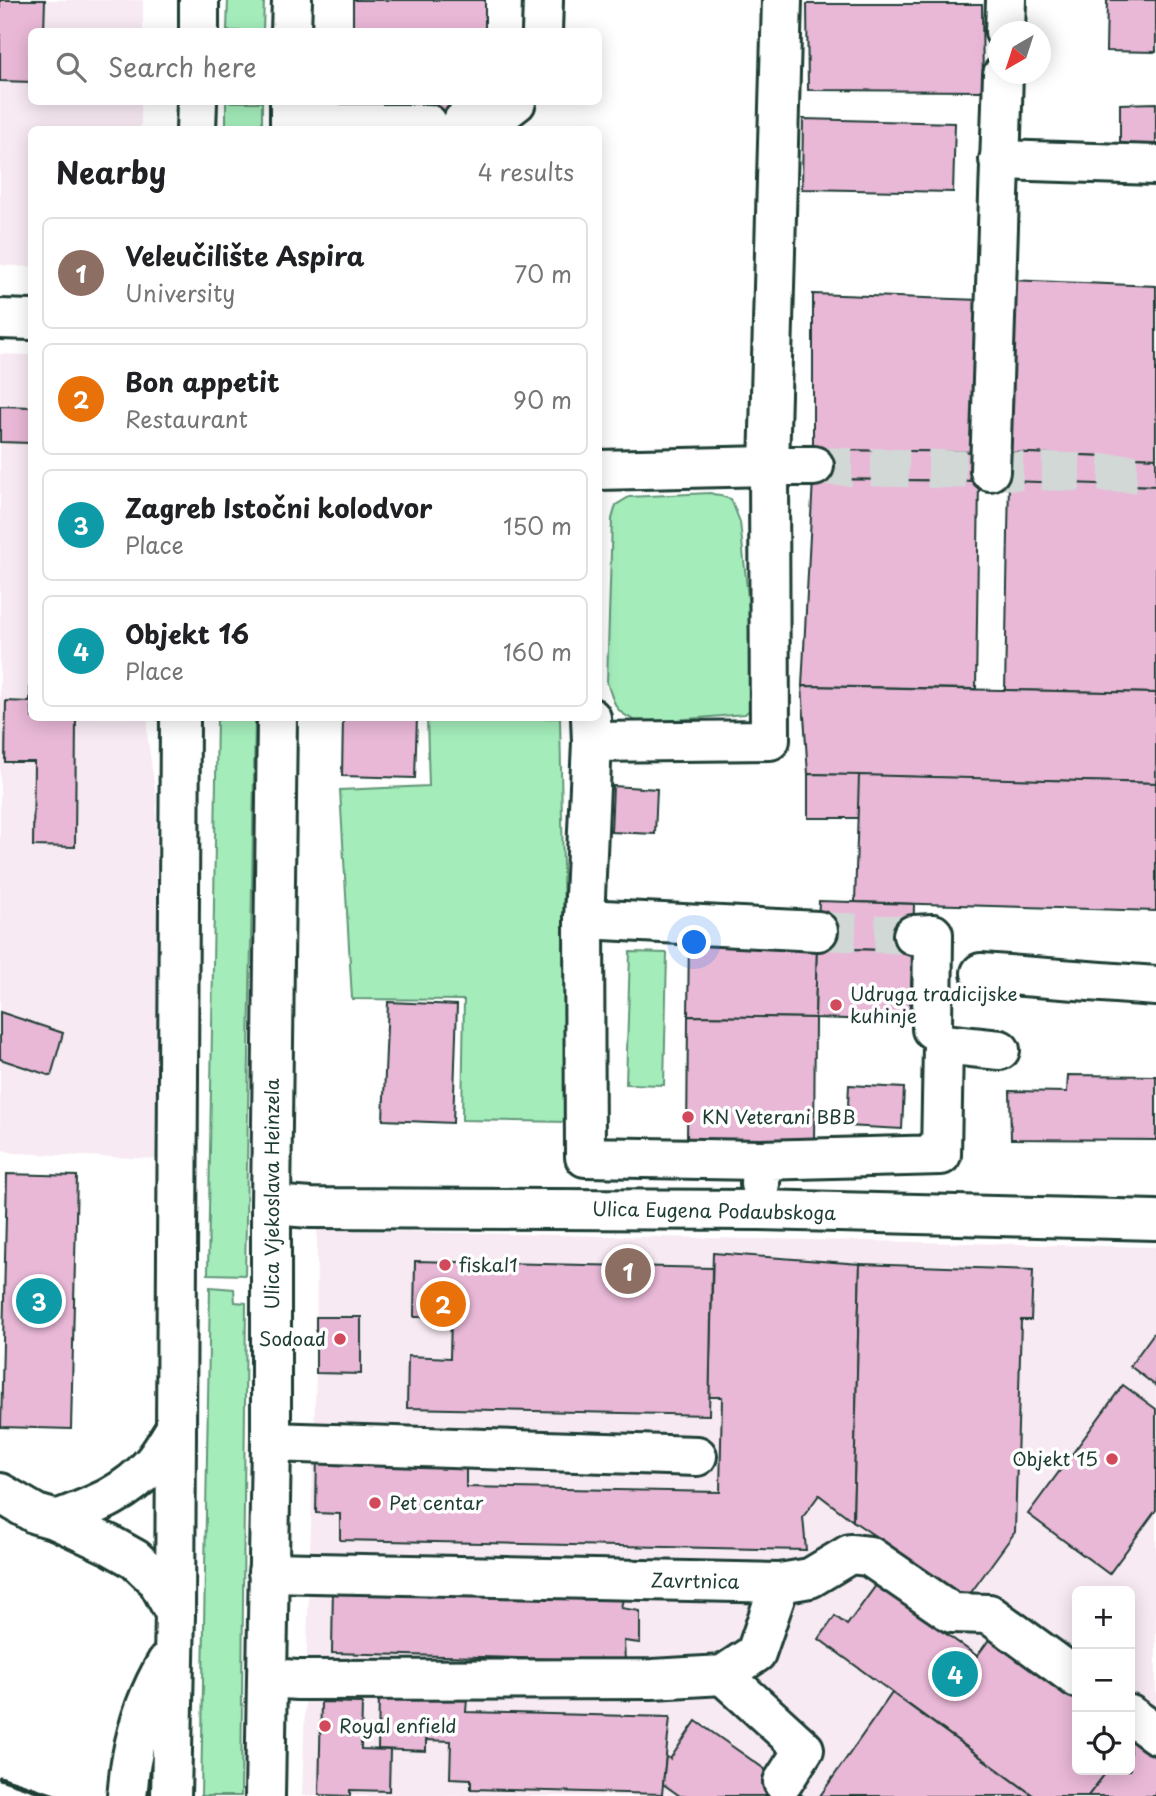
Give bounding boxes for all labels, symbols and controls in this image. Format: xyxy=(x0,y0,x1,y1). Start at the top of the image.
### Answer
north arrow xyxy=(988,21,1051,84)
search box xyxy=(28,28,602,105)
text: Search here xyxy=(108,47,257,86)
icon: search xyxy=(52,48,90,86)
text: Nearby xyxy=(56,149,166,194)
text: 4 results xyxy=(478,154,574,189)
text: Veleučilište Aspira xyxy=(125,236,365,275)
text: 1 xyxy=(76,256,87,291)
text: 70 m xyxy=(514,256,572,291)
text: University xyxy=(125,275,235,310)
text: Bon appetit xyxy=(125,362,280,401)
text: 2 xyxy=(73,382,89,417)
text: 90 m xyxy=(513,382,572,417)
text: Restaurant xyxy=(125,401,248,436)
text: Zagreb Istočni kolodvor xyxy=(125,488,432,527)
text: 3 xyxy=(73,508,89,543)
text: 150 m xyxy=(503,508,572,543)
text: Place xyxy=(125,527,184,562)
text: Objekt 16 xyxy=(125,614,249,653)
text: 4 xyxy=(73,634,89,669)
text: 160 m xyxy=(503,634,572,669)
text: Place xyxy=(125,653,184,688)
your location xyxy=(677,925,711,959)
place label: Udruga tradicijske kuhinje xyxy=(850,979,1018,1029)
marker: Udruga tradicijske kuhinje xyxy=(828,997,844,1013)
street label: Ulica Vjekoslava Heinzela xyxy=(257,1078,285,1310)
place label: KN Veterani BBB xyxy=(702,1102,856,1130)
marker: KN Veterani BBB xyxy=(680,1109,696,1125)
street label: Ulica Eugena Podaubskoga xyxy=(592,1194,836,1226)
pin: 1 xyxy=(605,1245,651,1297)
place label: fiskal1 xyxy=(459,1250,518,1278)
marker: fiskal1 xyxy=(437,1257,453,1273)
pin: 3 xyxy=(16,1275,62,1327)
pin: 2 xyxy=(420,1278,466,1330)
place label: Sodoad xyxy=(259,1324,326,1352)
marker: Sodoad xyxy=(332,1331,348,1347)
place label: Objekt 15 xyxy=(1012,1444,1098,1472)
marker: Objekt 15 xyxy=(1104,1451,1120,1467)
place label: Pet centar xyxy=(389,1488,484,1516)
marker: Pet centar xyxy=(367,1495,383,1511)
street label: Zavrtnica xyxy=(650,1565,740,1595)
map controls xyxy=(1072,1586,1135,1775)
button: + xyxy=(1072,1586,1135,1649)
pin: 4 xyxy=(932,1648,978,1700)
button: − xyxy=(1072,1649,1135,1712)
place label: Royal enfield xyxy=(339,1711,457,1739)
button: locate xyxy=(1072,1712,1135,1775)
marker: Royal enfield xyxy=(317,1718,333,1734)

